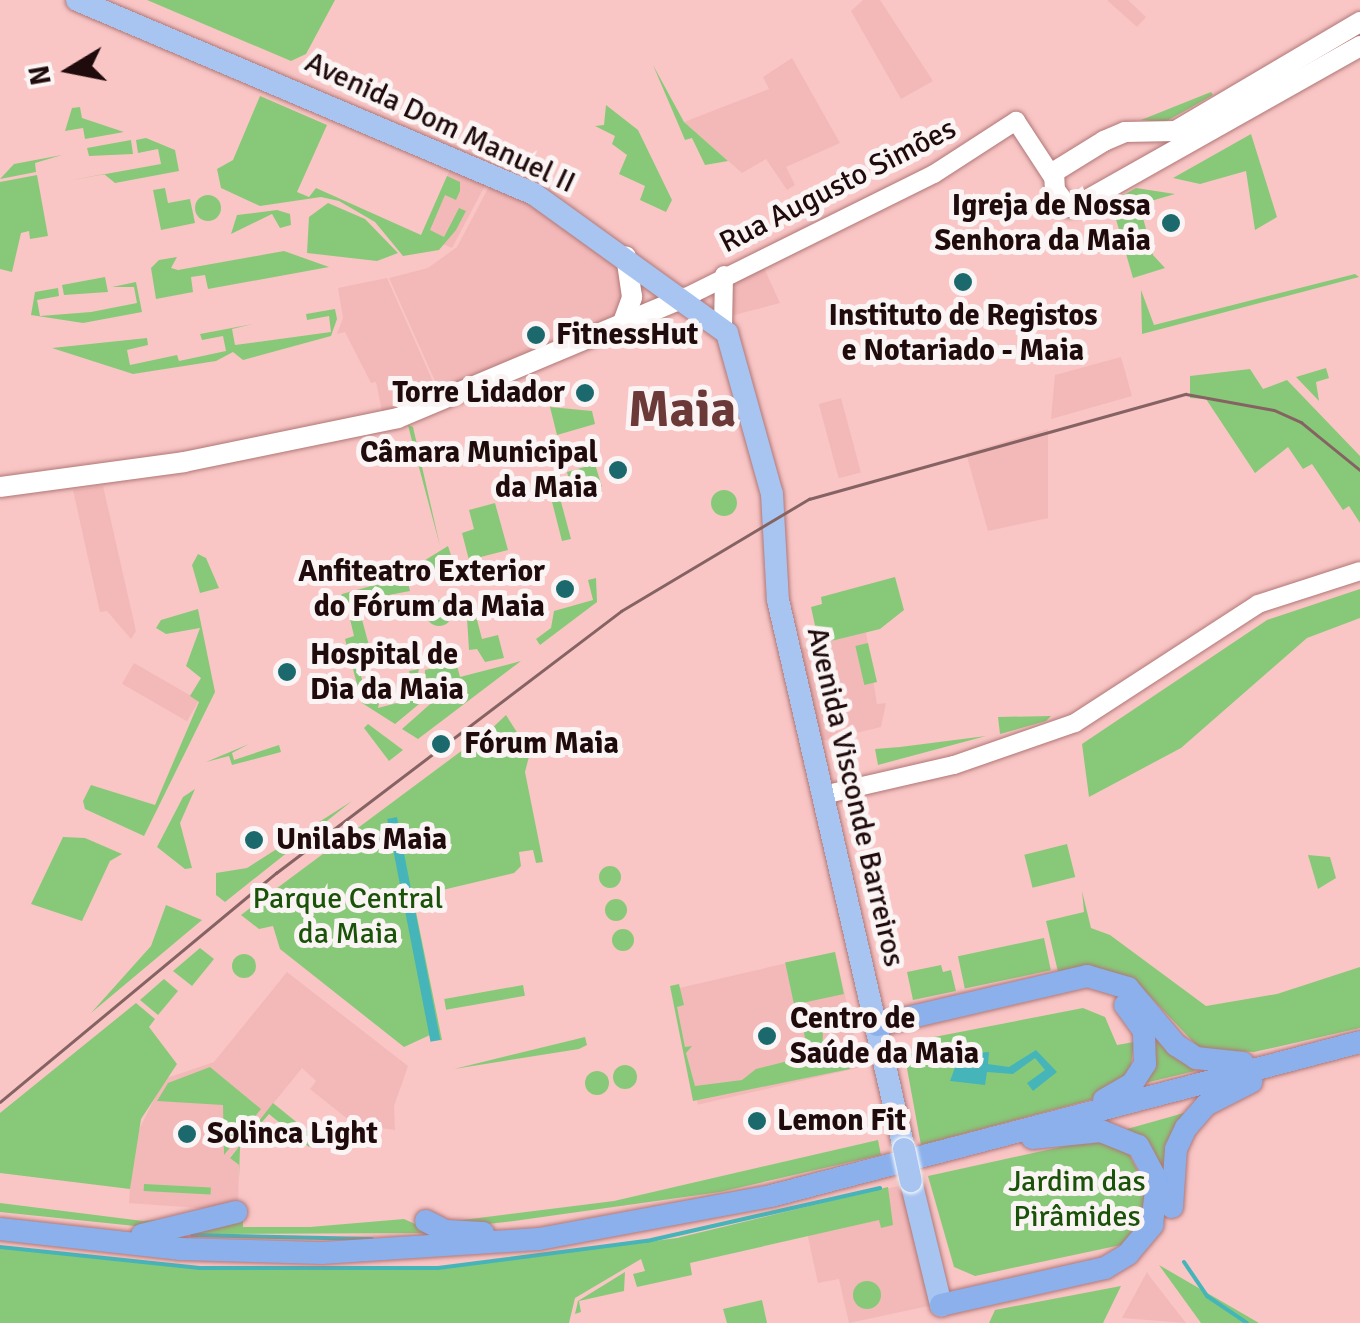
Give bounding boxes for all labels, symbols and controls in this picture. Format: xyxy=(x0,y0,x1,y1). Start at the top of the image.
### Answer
north arrow xyxy=(20,20,120,120)
street label: Avenida Dom Manuel II xyxy=(299,45,581,201)
text: N xyxy=(22,63,59,88)
street label: Rua Augusto Simões xyxy=(714,111,962,261)
place label: Igreja de Nossa Senhora da Maia xyxy=(934,188,1151,258)
marker: Igreja de Nossa Senhora da Maia xyxy=(1160,212,1182,234)
marker: Instituto de Registos e Notariado - Maia xyxy=(952,271,974,293)
place label: Instituto de Registos e Notariado - Maia xyxy=(829,298,1097,368)
place label: FitnessHut xyxy=(556,317,698,353)
marker: FitnessHut xyxy=(525,324,547,346)
place label: Torre Lidador xyxy=(392,375,565,411)
district label: Maia xyxy=(628,381,736,441)
marker: Torre Lidador xyxy=(574,382,596,404)
place label: Câmara Municipal da Maia xyxy=(360,435,598,506)
marker: Câmara Municipal da Maia xyxy=(607,459,629,481)
place label: Anfiteatro Exterior do Fórum da Maia xyxy=(298,554,545,624)
marker: Anfiteatro Exterior do Fórum da Maia xyxy=(554,578,576,600)
street label: Avenida Visconde Barreiros xyxy=(798,624,912,970)
place label: Hospital de Dia da Maia xyxy=(310,637,464,708)
marker: Hospital de Dia da Maia xyxy=(274,659,300,685)
place label: Fórum Maia xyxy=(464,726,619,762)
marker: Fórum Maia xyxy=(428,731,454,757)
place label: Unilabs Maia xyxy=(276,822,447,858)
marker: Unilabs Maia xyxy=(241,827,267,853)
park label: Parque Central da Maia xyxy=(253,881,443,952)
place label: Centro de Saúde da Maia xyxy=(790,1001,979,1072)
marker: Centro de Saúde da Maia xyxy=(754,1023,780,1049)
place label: Lemon Fit xyxy=(777,1103,906,1139)
marker: Lemon Fit xyxy=(746,1110,768,1132)
place label: Solinca Light xyxy=(207,1116,378,1152)
marker: Solinca Light xyxy=(176,1123,198,1145)
park label: Jardim das Pirâmides xyxy=(1008,1164,1146,1234)

